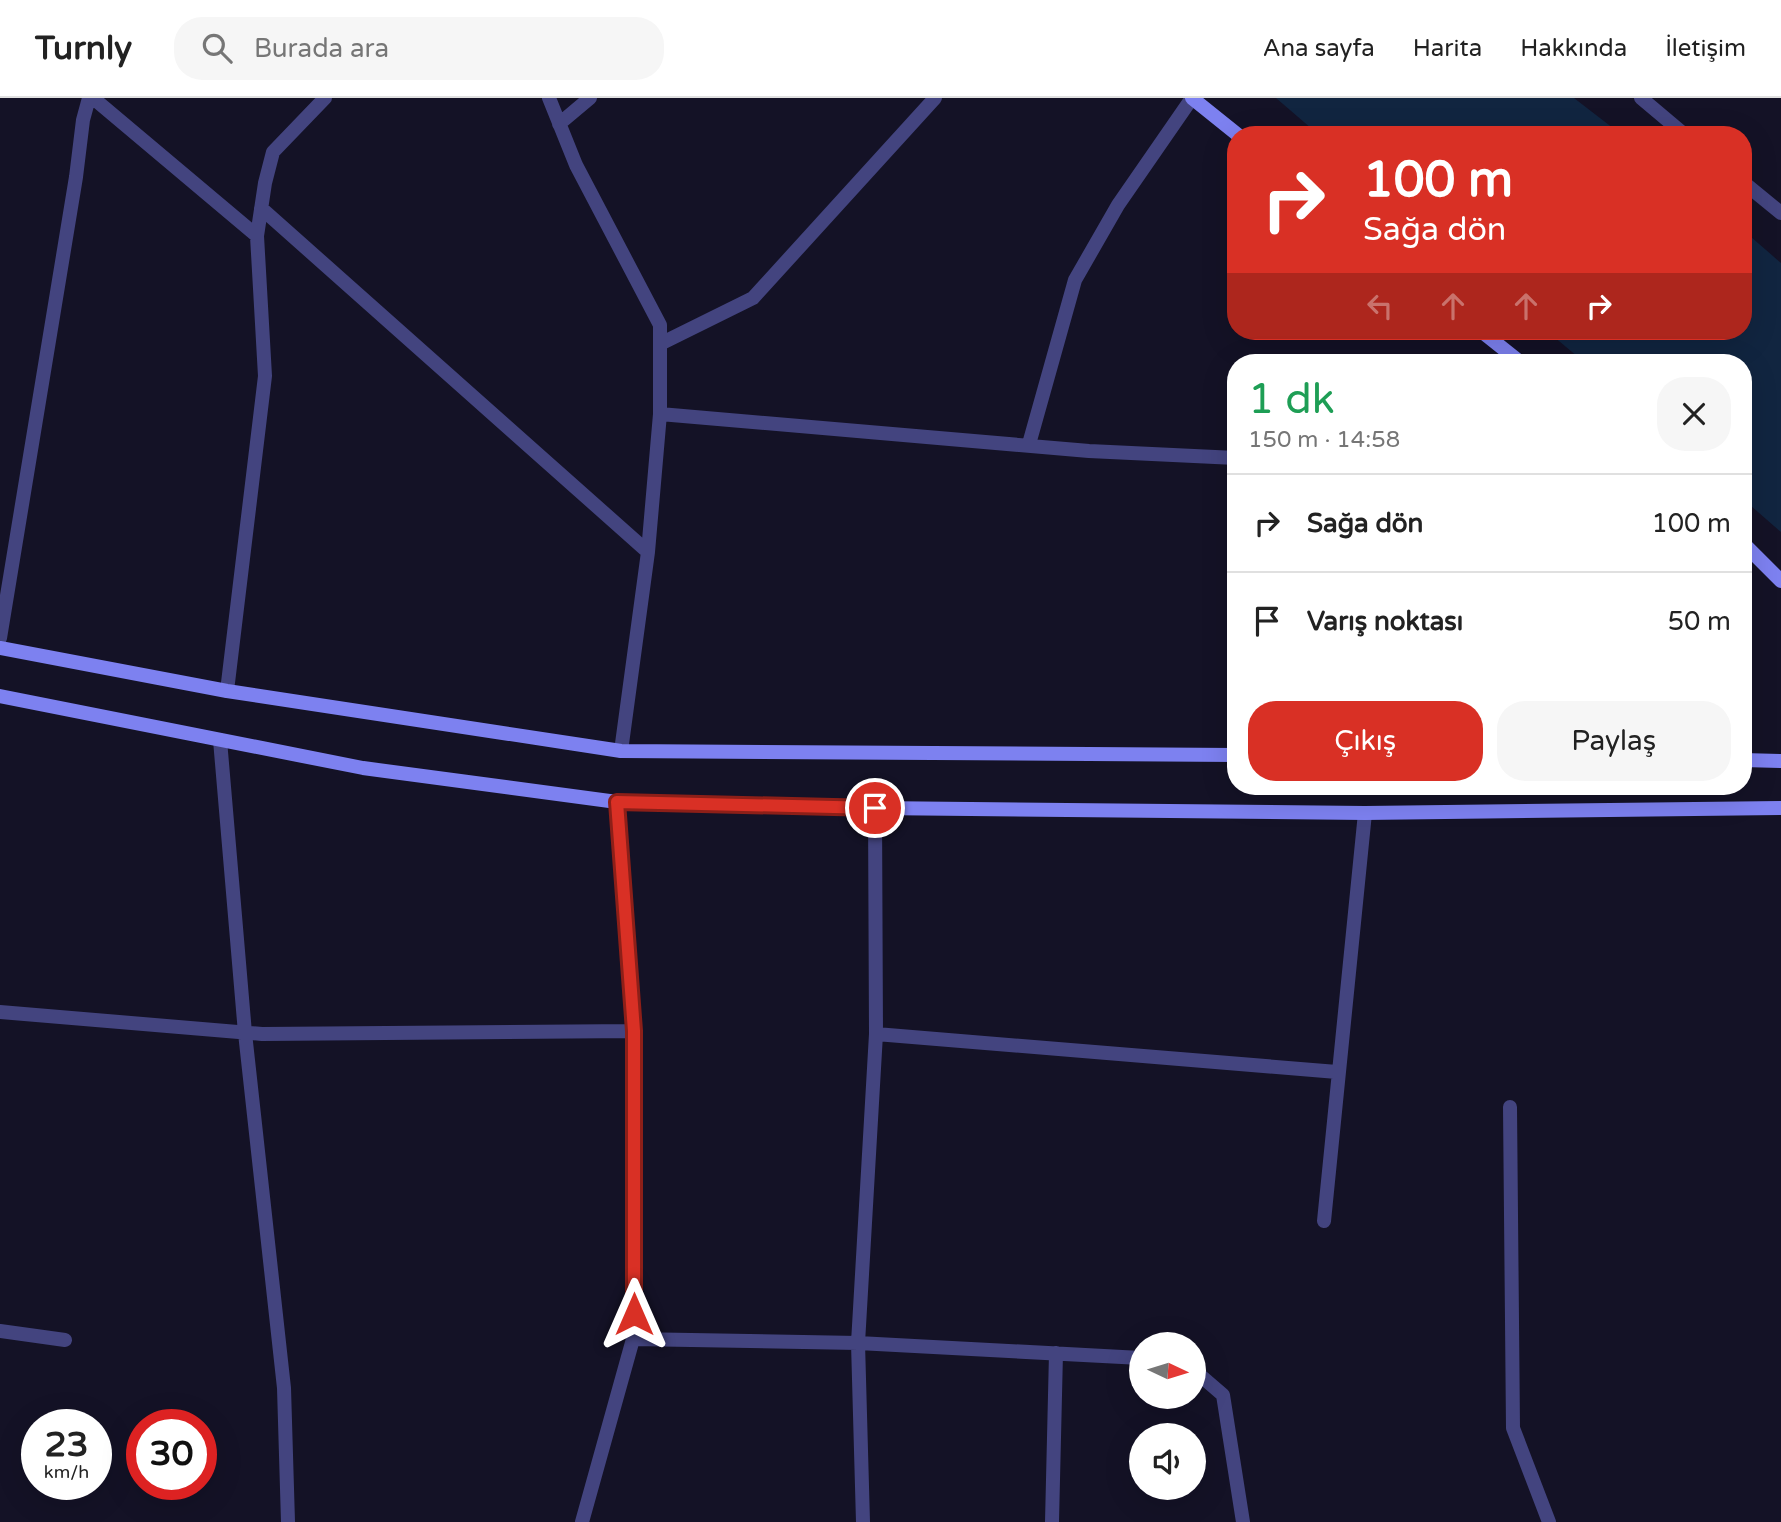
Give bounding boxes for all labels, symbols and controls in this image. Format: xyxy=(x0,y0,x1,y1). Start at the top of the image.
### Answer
search box xyxy=(174,17,664,80)
text: Turnly xyxy=(35,29,132,68)
icon: search xyxy=(198,29,236,67)
text: Burada ara xyxy=(254,33,389,64)
text: Ana sayfa xyxy=(1263,34,1375,63)
text: Harita xyxy=(1413,34,1482,63)
text: Hakkında xyxy=(1520,34,1627,63)
text: İletişim xyxy=(1665,34,1746,63)
text: 100 m xyxy=(1363,151,1513,210)
icon: right xyxy=(1248,154,1339,245)
text: Sağa dön xyxy=(1363,211,1506,249)
icon: left xyxy=(1361,287,1399,325)
icon: ahead xyxy=(1434,287,1472,325)
icon: ahead xyxy=(1507,287,1545,325)
icon: right xyxy=(1580,287,1618,325)
text: 1 dk xyxy=(1248,374,1335,425)
button: close xyxy=(1657,377,1731,451)
text: 150 m · 14:58 xyxy=(1248,426,1400,454)
icon: right xyxy=(1248,504,1286,542)
text: Sağa dön xyxy=(1307,508,1423,539)
text: 100 m xyxy=(1651,508,1731,539)
icon: arrive xyxy=(1248,602,1286,640)
text: Varış noktası xyxy=(1307,606,1463,637)
text: 50 m xyxy=(1668,606,1731,637)
button: Çıkış xyxy=(1248,701,1483,781)
button: Paylaş xyxy=(1497,701,1731,781)
pin xyxy=(845,778,905,838)
icon: arrive xyxy=(856,789,894,827)
position arrow xyxy=(597,1277,671,1351)
north arrow xyxy=(1129,1332,1206,1409)
map controls xyxy=(1129,1332,1206,1500)
speed limit sign: 30 xyxy=(126,1409,217,1500)
button: sound xyxy=(1129,1423,1206,1500)
text: 23 xyxy=(45,1424,88,1466)
text: km/h xyxy=(44,1461,89,1483)

